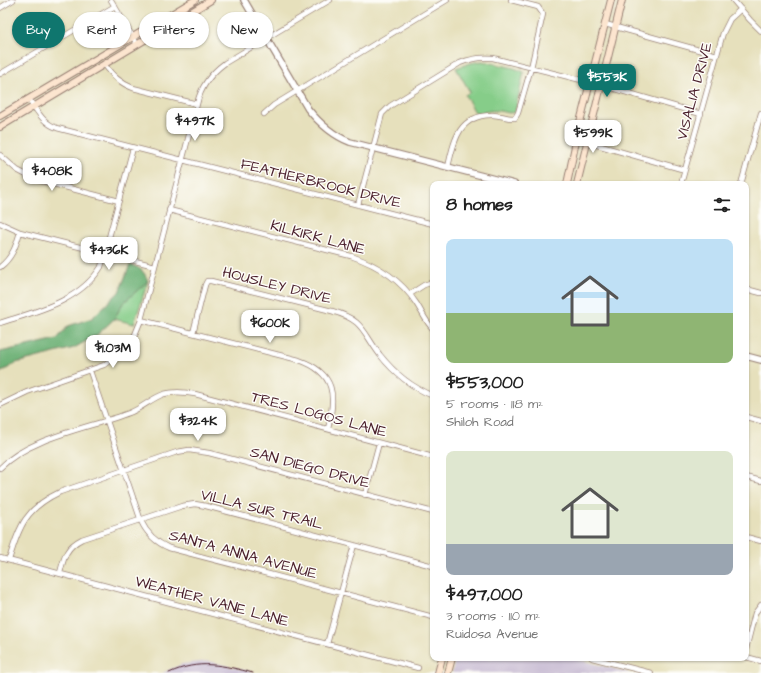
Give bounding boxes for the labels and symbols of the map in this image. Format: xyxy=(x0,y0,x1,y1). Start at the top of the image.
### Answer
street label: VISALIA DRIVE xyxy=(671,40,718,142)
pin: $553K xyxy=(579,64,635,98)
pin: $497K xyxy=(167,108,223,142)
pin: $599K xyxy=(565,120,621,154)
street label: FEATHERBROOK DRIVE xyxy=(239,153,403,214)
pin: $408K xyxy=(24,158,80,192)
street label: KILKIRK LANE xyxy=(268,215,368,260)
pin: $436K xyxy=(81,237,137,271)
street label: HOUSLEY DRIVE xyxy=(220,262,334,309)
pin: $600K xyxy=(242,310,298,344)
pin: $1.03M xyxy=(80,335,146,369)
street label: TRES LOGOS LANE xyxy=(249,386,389,443)
pin: $324K xyxy=(170,408,226,442)
street label: SAN DIEGO DRIVE xyxy=(248,441,372,494)
street label: VILLA SUR TRAIL xyxy=(199,484,326,535)
street label: SANTA ANNA AVENUE xyxy=(167,525,319,584)
street label: WEATHER VANE LANE xyxy=(133,571,291,632)

